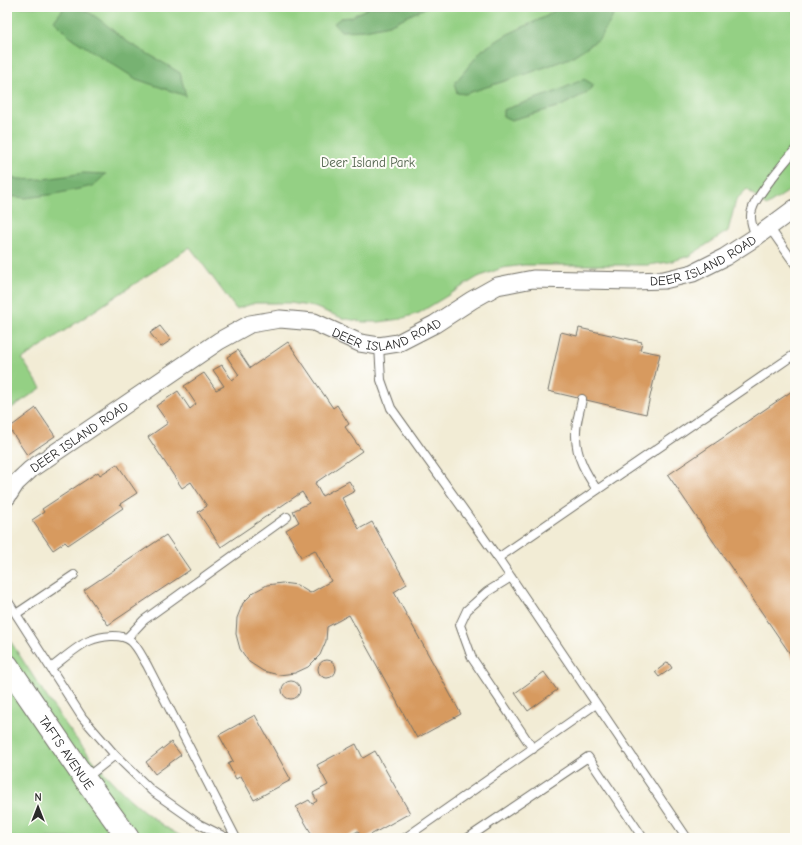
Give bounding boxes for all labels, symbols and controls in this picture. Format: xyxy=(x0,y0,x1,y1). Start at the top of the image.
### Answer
park label: Deer Island Park xyxy=(321,155,416,170)
street label: DEER ISLAND ROAD xyxy=(650,231,759,288)
street label: DEER ISLAND ROAD xyxy=(330,315,444,354)
street label: DEER ISLAND ROAD xyxy=(27,398,131,475)
street label: TAFTS AVENUE xyxy=(36,713,98,792)
north arrow xyxy=(18,787,58,827)
text: N xyxy=(34,791,42,804)

